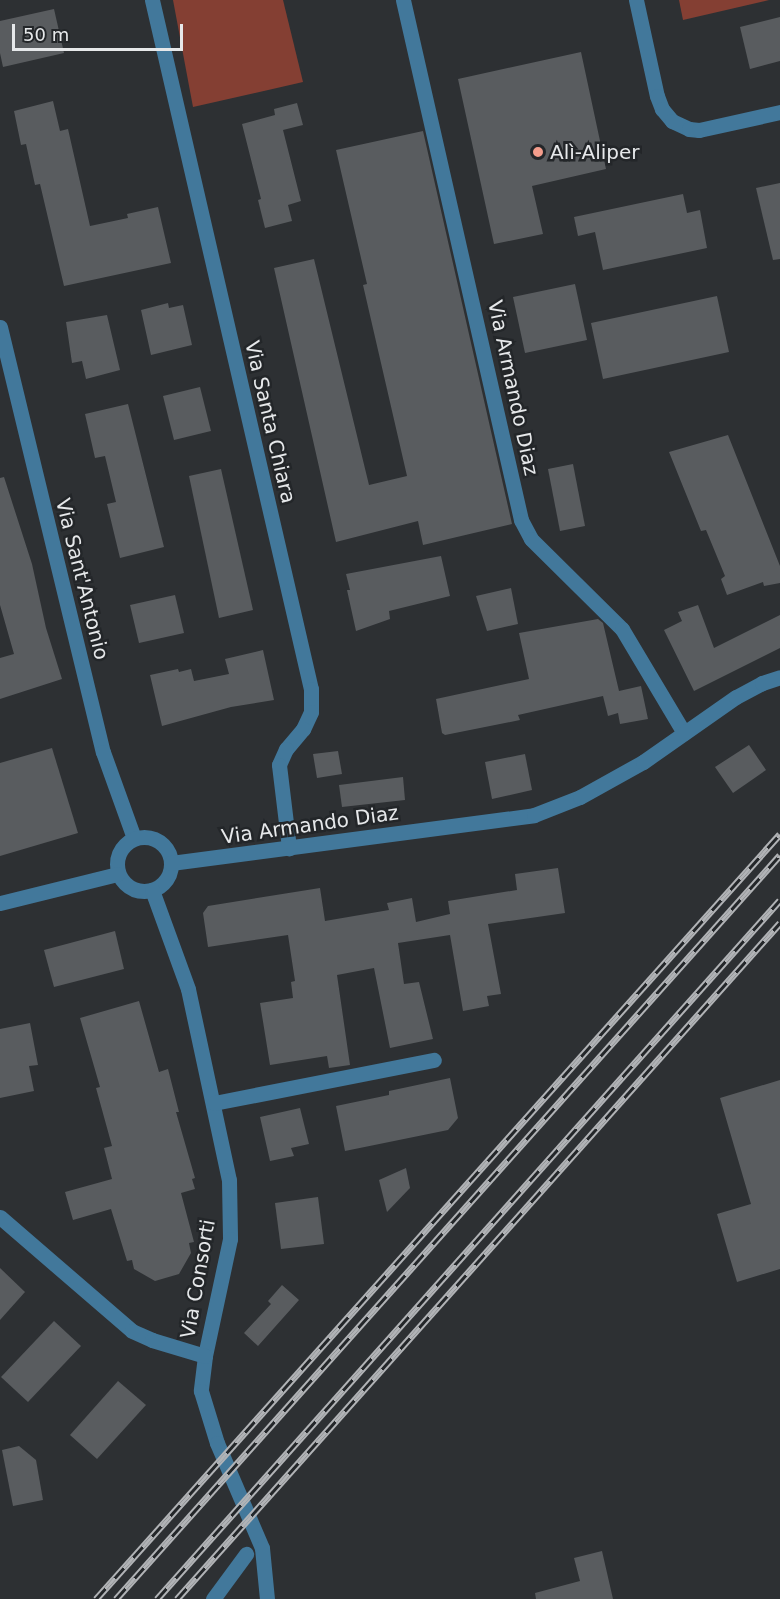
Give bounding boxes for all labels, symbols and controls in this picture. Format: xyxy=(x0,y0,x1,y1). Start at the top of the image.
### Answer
scale bar xyxy=(15,12,186,50)
text: 50 m xyxy=(23,24,69,45)
place label: Alì-Aliper xyxy=(550,140,640,164)
marker: Alì-Aliper xyxy=(531,145,545,159)
street label: Via Armando Diaz xyxy=(483,298,543,478)
street label: Via Santa Chiara xyxy=(240,338,300,506)
street label: Via Sant'Antonio xyxy=(50,496,114,662)
street label: Via Armando Diaz xyxy=(220,801,400,849)
street label: Via Consorti xyxy=(176,1218,220,1340)

